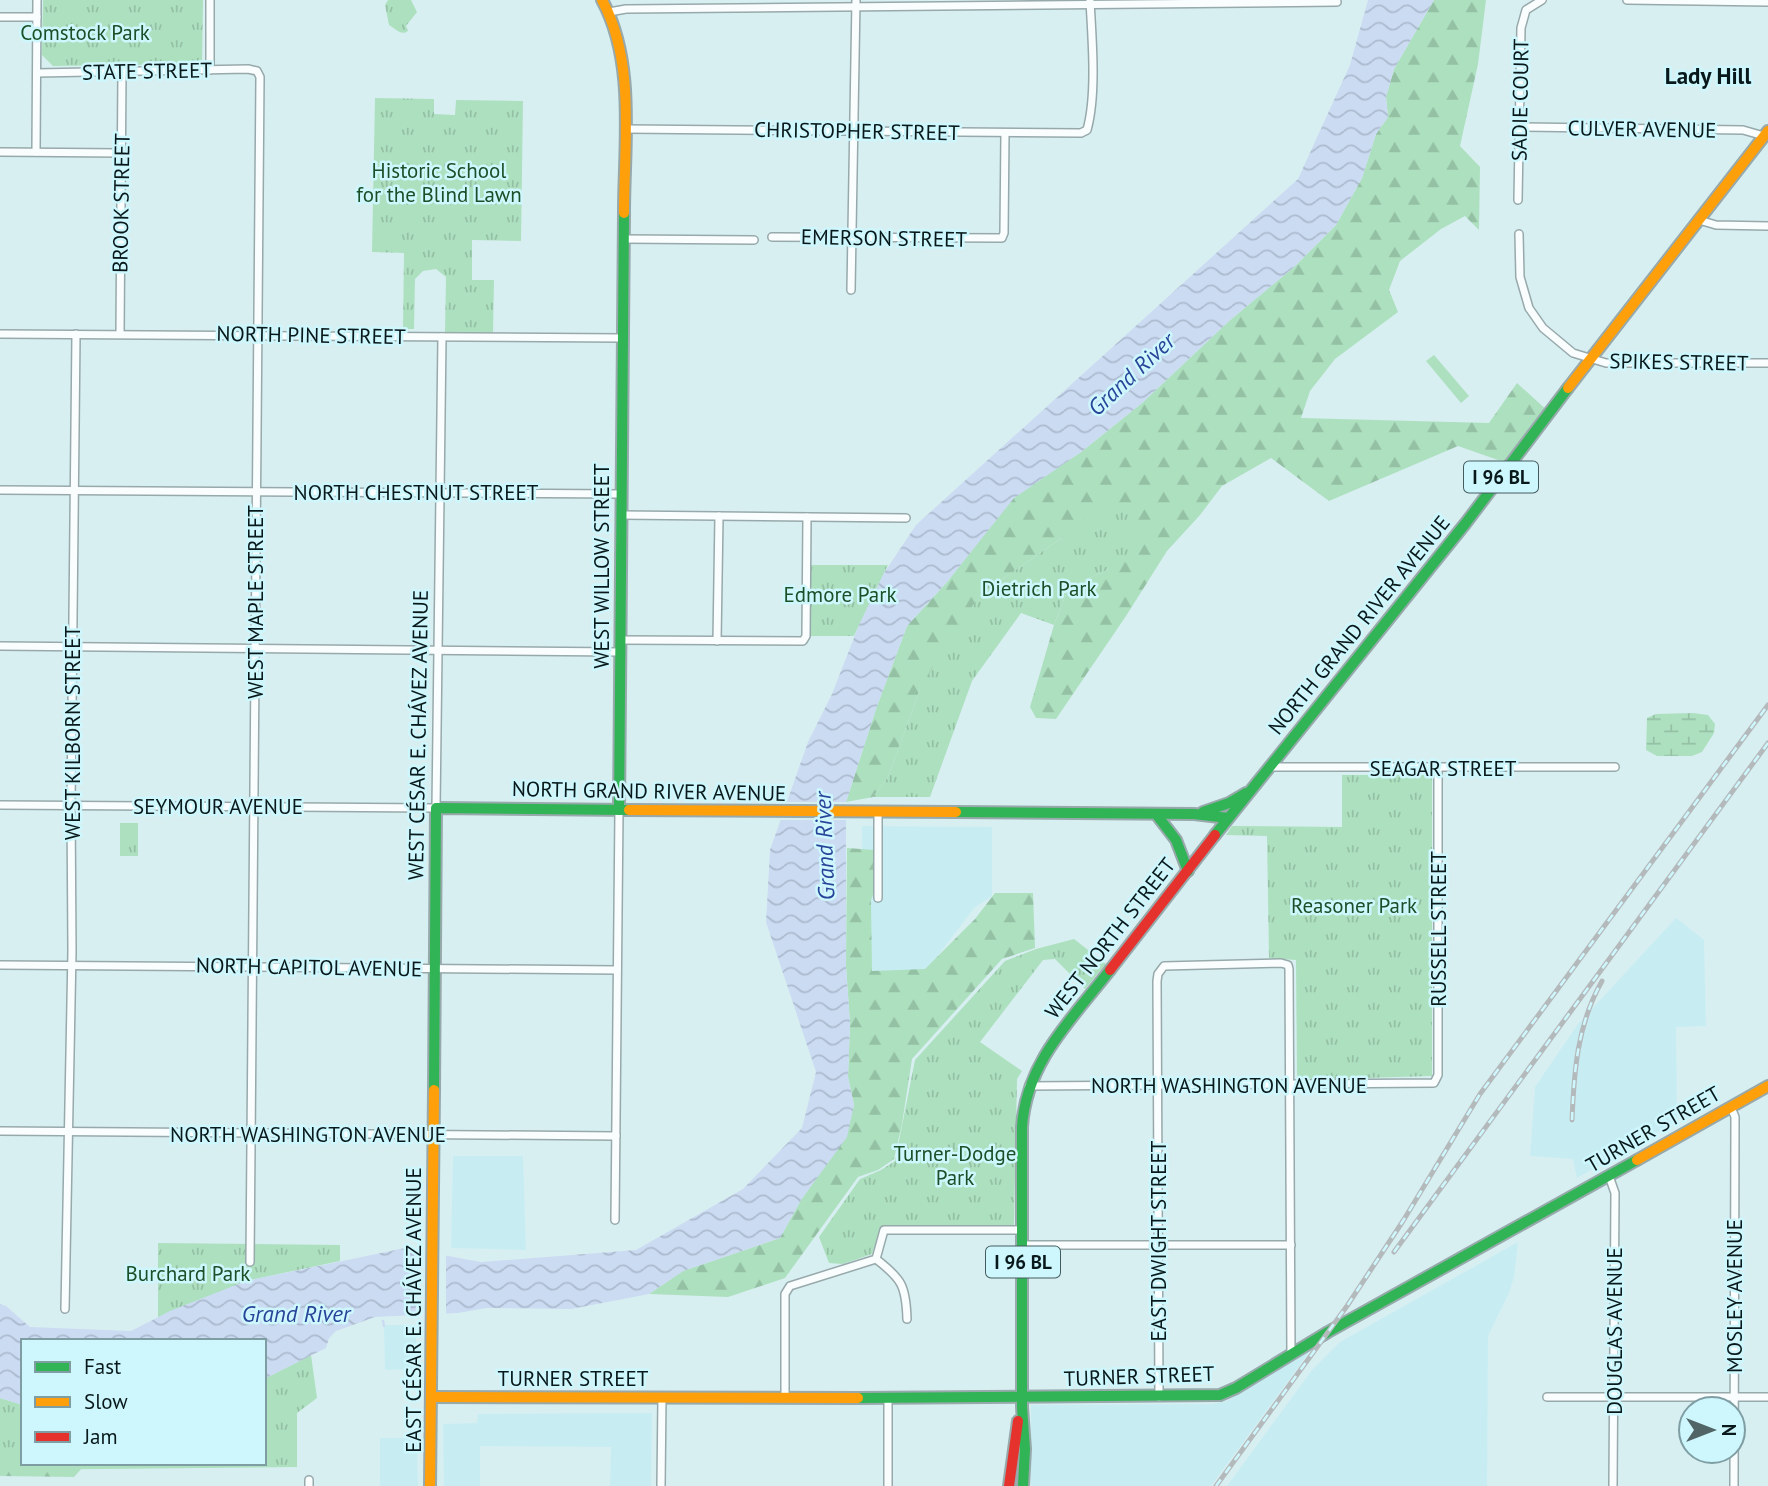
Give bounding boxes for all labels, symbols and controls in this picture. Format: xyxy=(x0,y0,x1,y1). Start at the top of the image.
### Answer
park label: Comstock Park xyxy=(20,19,150,46)
street label: SADIE COURT xyxy=(1505,38,1535,161)
street label: STATE STREET xyxy=(82,56,213,86)
district label: Lady Hill xyxy=(1665,61,1751,90)
street label: CULVER AVENUE xyxy=(1567,114,1717,144)
street label: CHRISTOPHER STREET xyxy=(754,116,960,146)
street label: BROOK STREET xyxy=(106,133,136,273)
park label: Historic School for the Blind Lawn xyxy=(356,157,522,208)
street label: EMERSON STREET xyxy=(801,223,968,253)
street label: NORTH PINE STREET xyxy=(216,320,406,350)
water label: Grand River xyxy=(1081,325,1182,422)
street label: SPIKES STREET xyxy=(1609,347,1749,377)
road number: I 96 BL xyxy=(1464,462,1538,492)
street label: WEST WILLOW STREET xyxy=(588,463,615,669)
street label: NORTH CHESTNUT STREET xyxy=(294,479,539,506)
street label: WEST MAPLE STREET xyxy=(242,505,269,699)
street label: NORTH GRAND RIVER AVENUE xyxy=(1262,510,1456,740)
park label: Dietrich Park xyxy=(981,575,1097,602)
park label: Edmore Park xyxy=(784,581,896,608)
street label: WEST CÉSAR E. CHÁVEZ AVENUE xyxy=(402,590,434,880)
street label: WEST KILBORN STREET xyxy=(59,625,86,840)
street label: SEAGAR STREET xyxy=(1370,755,1517,782)
street label: NORTH GRAND RIVER AVENUE xyxy=(512,775,786,807)
water label: Grand River xyxy=(808,790,840,901)
street label: SEYMOUR AVENUE xyxy=(133,793,303,820)
street label: RUSSELL STREET xyxy=(1425,851,1452,1007)
street label: WEST NORTH STREET xyxy=(1039,852,1181,1024)
park label: Reasoner Park xyxy=(1291,892,1417,919)
street label: NORTH CAPITOL AVENUE xyxy=(196,952,422,982)
street label: NORTH WASHINGTON AVENUE xyxy=(1091,1072,1367,1099)
street label: TURNER STREET xyxy=(1581,1079,1725,1178)
street label: NORTH WASHINGTON AVENUE xyxy=(170,1121,446,1148)
park label: Turner-Dodge Park xyxy=(894,1140,1017,1191)
street label: EAST DWIGHT STREET xyxy=(1145,1140,1172,1341)
street label: EAST CÉSAR E. CHÁVEZ AVENUE xyxy=(400,1167,427,1453)
street label: MOSLEY AVENUE xyxy=(1721,1219,1748,1373)
road number: I 96 BL xyxy=(986,1246,1060,1278)
street label: DOUGLAS AVENUE xyxy=(1601,1247,1628,1415)
park label: Burchard Park xyxy=(126,1260,250,1287)
water label: Grand River xyxy=(242,1299,352,1328)
legend xyxy=(21,1339,266,1465)
text: Fast xyxy=(84,1353,121,1380)
street label: TURNER STREET xyxy=(1063,1360,1215,1392)
street label: TURNER STREET xyxy=(498,1365,649,1392)
text: Slow xyxy=(84,1388,128,1415)
north arrow xyxy=(1677,1395,1747,1465)
text: Jam xyxy=(83,1423,118,1450)
text: N xyxy=(1717,1424,1741,1436)

